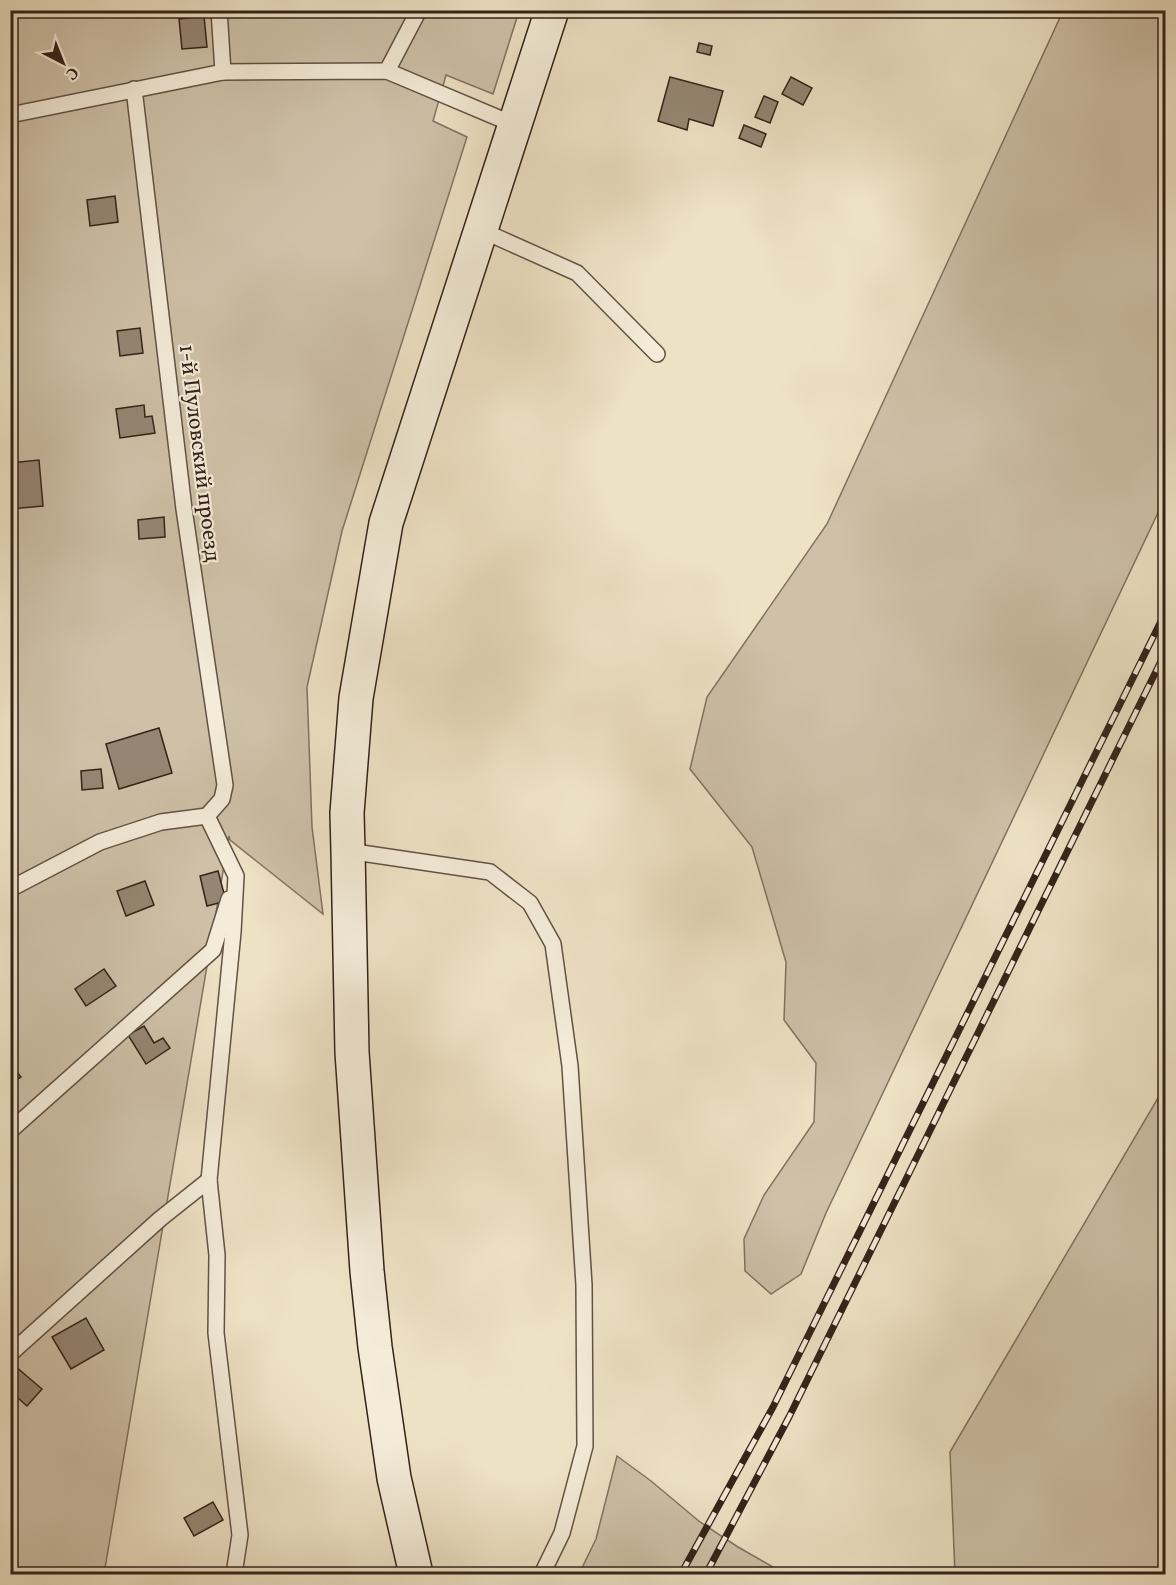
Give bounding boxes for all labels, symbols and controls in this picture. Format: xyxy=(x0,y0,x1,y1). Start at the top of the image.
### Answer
north arrow xyxy=(33,33,93,93)
text: С xyxy=(61,61,83,84)
street label: 1-й Пуловский проезд xyxy=(170,343,227,564)

